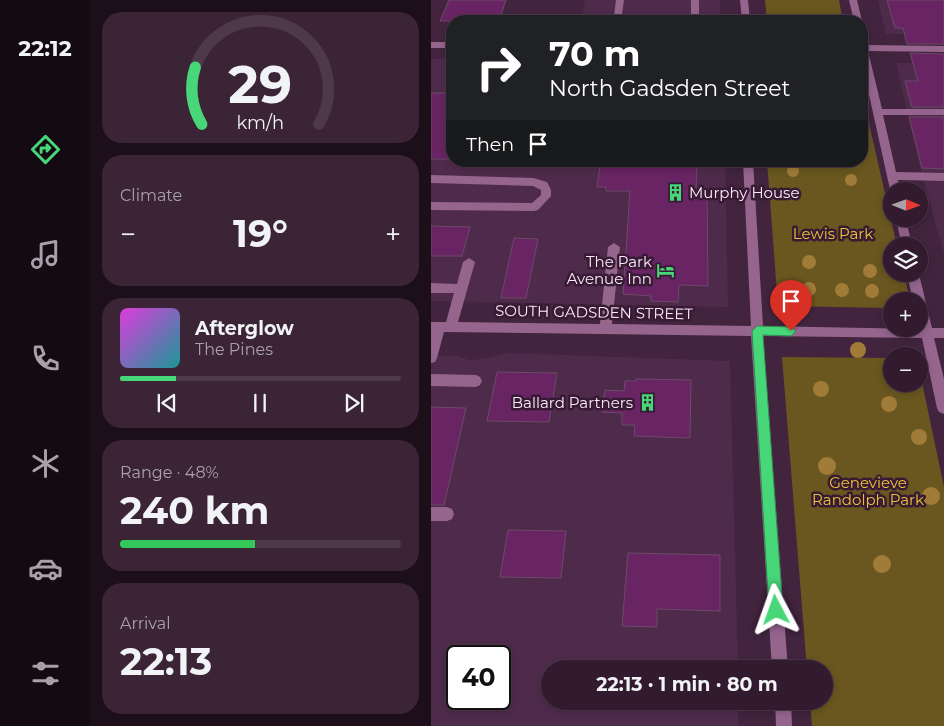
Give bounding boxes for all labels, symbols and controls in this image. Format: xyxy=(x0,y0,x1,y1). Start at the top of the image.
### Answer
text: 70 m xyxy=(549,32,640,75)
text: 22:12 xyxy=(18,35,72,62)
icon: right xyxy=(466,35,531,100)
text: 29 xyxy=(229,53,292,116)
text: North Gadsden Street xyxy=(549,75,790,102)
text: km/h xyxy=(237,112,284,133)
icon: arrive xyxy=(524,130,552,158)
icon: directions xyxy=(28,132,63,167)
text: Then xyxy=(466,133,514,156)
building icon: Murphy House xyxy=(665,182,685,202)
north arrow xyxy=(883,182,929,228)
map controls xyxy=(883,182,928,392)
place label: Murphy House xyxy=(689,183,799,202)
text: Climate xyxy=(120,186,182,205)
text: 19° xyxy=(233,210,288,257)
text: − xyxy=(120,217,136,251)
text: + xyxy=(385,217,401,251)
park label: Lewis Park xyxy=(793,224,873,243)
icon: music xyxy=(28,237,63,272)
button: layers xyxy=(883,237,928,282)
place label: The Park Avenue Inn xyxy=(567,252,652,288)
hotel icon: The Park Avenue Inn xyxy=(656,260,676,280)
pin xyxy=(770,280,812,331)
icon: arrive xyxy=(777,287,805,315)
button: + xyxy=(883,292,928,337)
street label: SOUTH GADSDEN STREET xyxy=(495,301,694,323)
text: Afterglow xyxy=(195,317,294,340)
text: The Pines xyxy=(195,340,273,359)
icon: phone xyxy=(28,341,63,376)
button: − xyxy=(883,347,928,392)
icon: previous xyxy=(153,389,181,417)
icon: pause xyxy=(246,389,274,417)
icon: next xyxy=(340,389,368,417)
building icon: Ballard Partners xyxy=(637,392,657,412)
place label: Ballard Partners xyxy=(512,393,633,412)
icon: climate xyxy=(28,446,63,481)
text: Range · 48% xyxy=(120,463,219,482)
park label: Genevieve Randolph Park xyxy=(812,473,924,509)
text: 240 km xyxy=(120,487,269,534)
icon: car xyxy=(28,551,63,586)
position arrow xyxy=(749,583,801,635)
text: Arrival xyxy=(120,614,170,633)
text: 22:13 xyxy=(120,638,212,685)
speed limit sign: 40 xyxy=(446,645,511,710)
icon: filters xyxy=(28,656,63,691)
text: 22:13 · 1 min · 80 m xyxy=(596,673,778,696)

